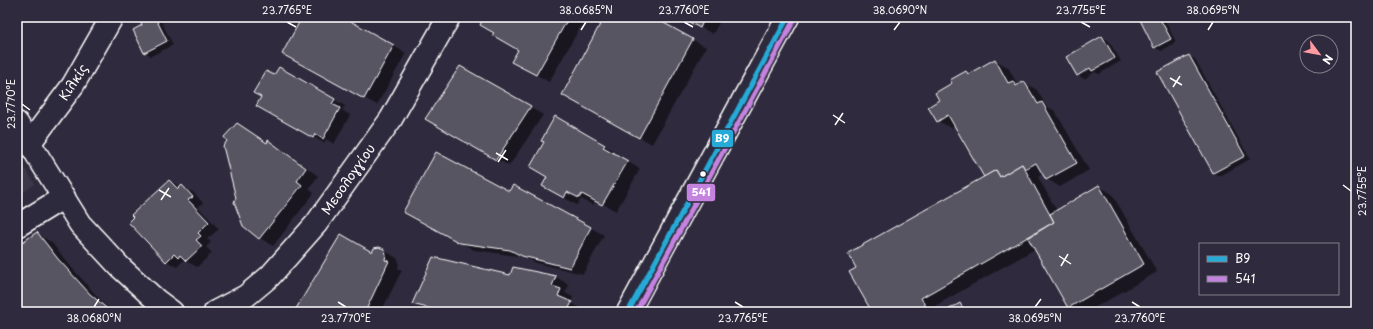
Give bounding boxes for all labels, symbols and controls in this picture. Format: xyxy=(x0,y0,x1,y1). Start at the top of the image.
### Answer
text: 23.7765°E xyxy=(262,2,312,17)
text: 38.0685°N xyxy=(559,2,613,17)
text: 23.7760°E xyxy=(658,2,710,17)
text: 38.0690°N xyxy=(873,2,927,17)
text: 23.7755°E xyxy=(1056,2,1106,17)
text: 38.0695°N xyxy=(1186,2,1240,17)
north arrow xyxy=(1299,34,1339,74)
text: N xyxy=(1318,51,1337,68)
street label: Κιλκίς xyxy=(54,59,92,104)
text: 23.7770°E xyxy=(3,79,18,129)
line badge: Β9 xyxy=(711,129,734,148)
text: Β9 xyxy=(715,129,730,146)
street label: Μεσολογγίου xyxy=(316,139,379,218)
text: 23.7755°E xyxy=(1354,166,1369,216)
unlabelled marker xyxy=(698,169,708,179)
line badge: 541 xyxy=(686,183,716,202)
text: 541 xyxy=(691,183,711,200)
legend xyxy=(1199,243,1339,295)
text: Β9 xyxy=(1235,249,1250,267)
text: 541 xyxy=(1235,269,1255,287)
text: 38.0680°N xyxy=(66,310,122,325)
text: 23.7770°E xyxy=(321,310,371,325)
text: 23.7765°E xyxy=(718,310,768,325)
text: 38.0695°N xyxy=(1008,310,1062,325)
text: 23.7760°E xyxy=(1114,310,1166,325)

